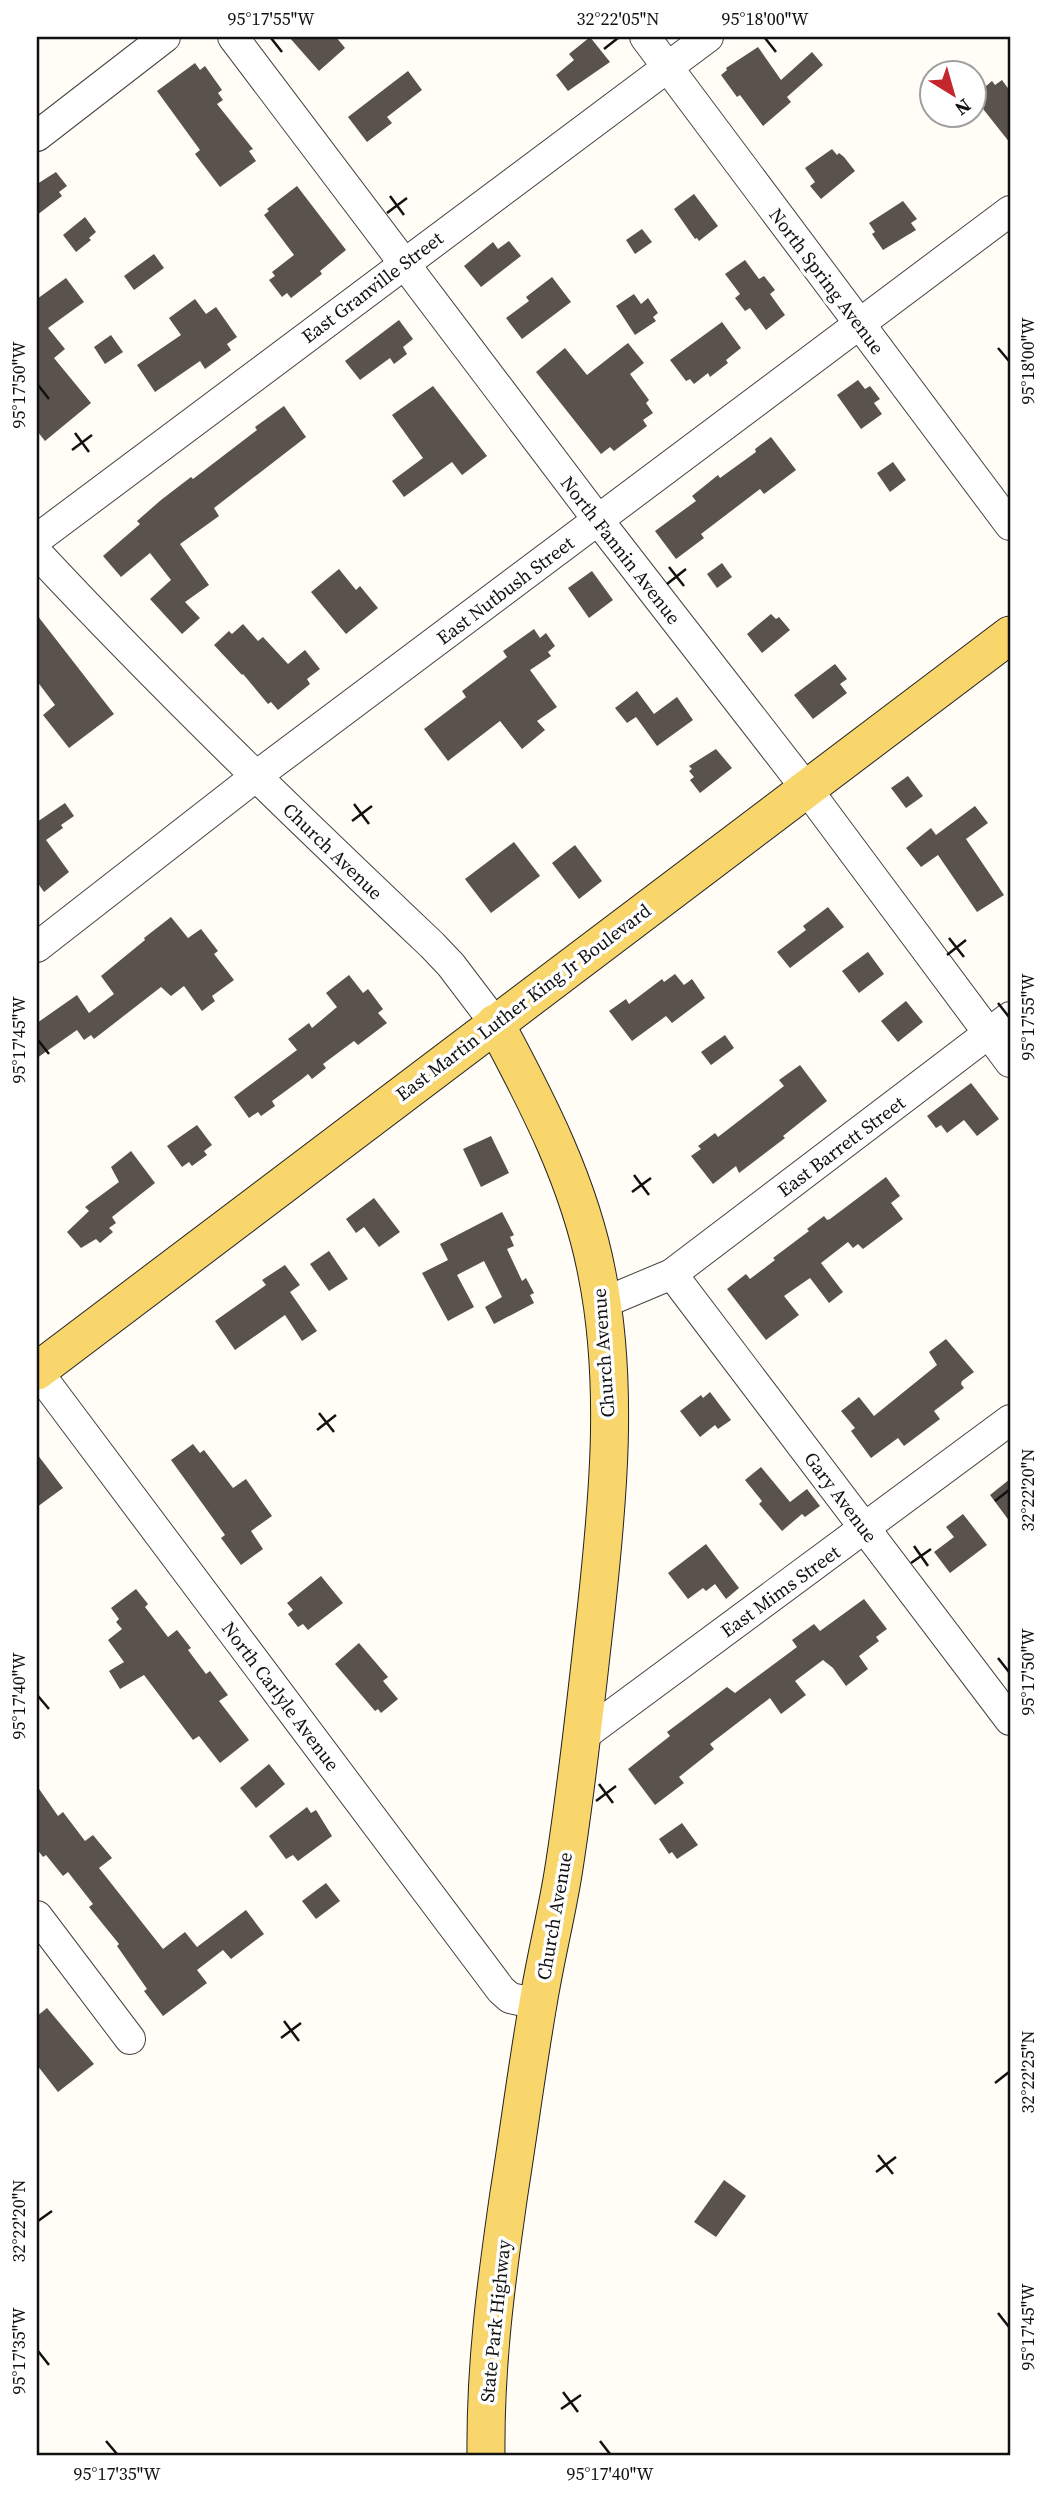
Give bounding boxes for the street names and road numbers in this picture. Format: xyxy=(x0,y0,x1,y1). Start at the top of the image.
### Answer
street label: North Spring Avenue xyxy=(763,202,891,360)
street label: East Granville Street xyxy=(296,225,449,349)
street label: North Fannin Avenue xyxy=(555,471,687,629)
street label: East Nutbush Street xyxy=(431,529,580,650)
street label: Church Avenue xyxy=(277,797,389,905)
street label: East Martin Luther King Jr Boulevard xyxy=(390,897,656,1107)
street label: East Barrett Street xyxy=(772,1089,911,1202)
street label: Church Avenue xyxy=(586,1287,620,1419)
street label: Gary Avenue xyxy=(798,1446,884,1548)
street label: East Mims Street xyxy=(715,1538,846,1643)
street label: North Carlyle Avenue xyxy=(216,1616,346,1776)
street label: Church Avenue xyxy=(530,1850,578,1982)
street label: State Park Highway xyxy=(474,2238,517,2404)

